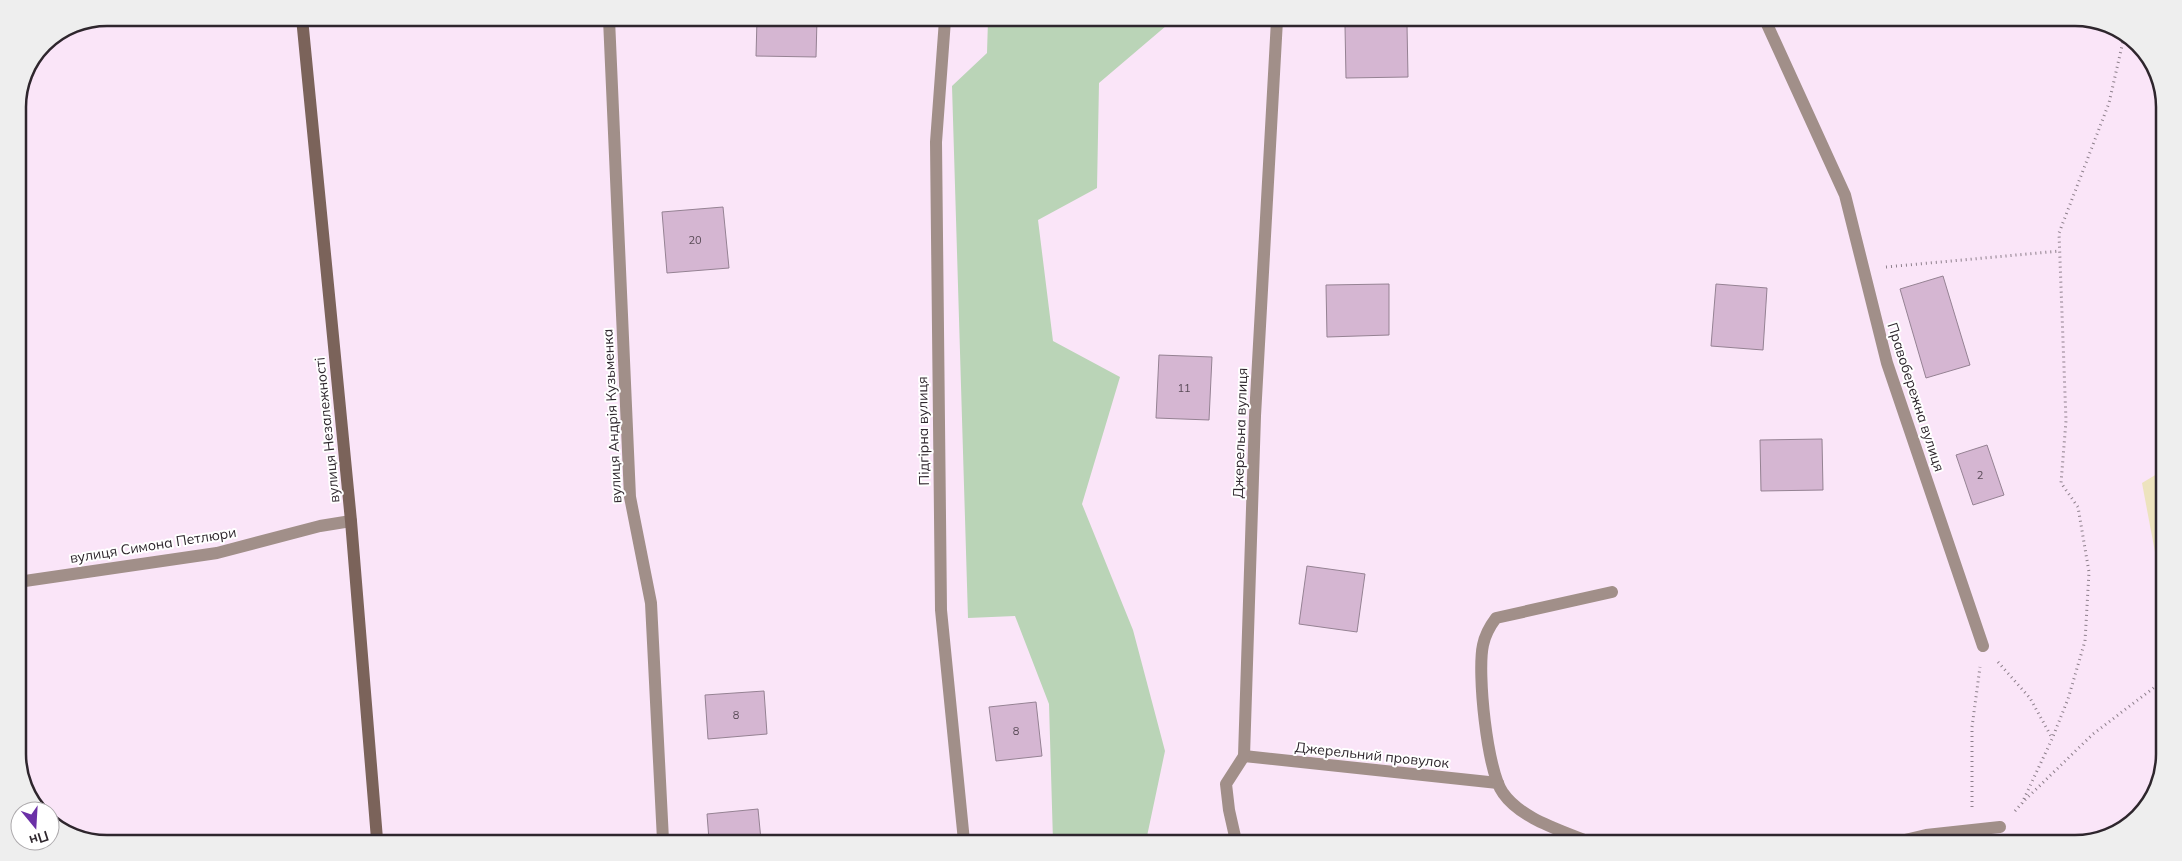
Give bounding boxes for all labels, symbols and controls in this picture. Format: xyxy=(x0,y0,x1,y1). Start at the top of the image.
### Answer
house number: 20 xyxy=(688,233,702,247)
street label: Правобережна вулиця xyxy=(1883,320,1949,474)
street label: вулиця Андрія Кузьменка xyxy=(598,328,626,504)
street label: вулиця Незалежності xyxy=(310,356,344,504)
street label: Джерельна вулиця xyxy=(1229,367,1251,499)
street label: Підгірна вулиця xyxy=(913,376,933,486)
house number: 11 xyxy=(1177,381,1191,395)
house number: 2 xyxy=(1977,468,1984,482)
street label: вулиця Симона Петлюри xyxy=(68,523,238,567)
house number: 8 xyxy=(733,708,740,722)
house number: 8 xyxy=(1013,724,1020,738)
street label: Джерельний провулок xyxy=(1294,738,1450,772)
north arrow xyxy=(10,801,60,851)
text: Пн xyxy=(27,827,51,850)

